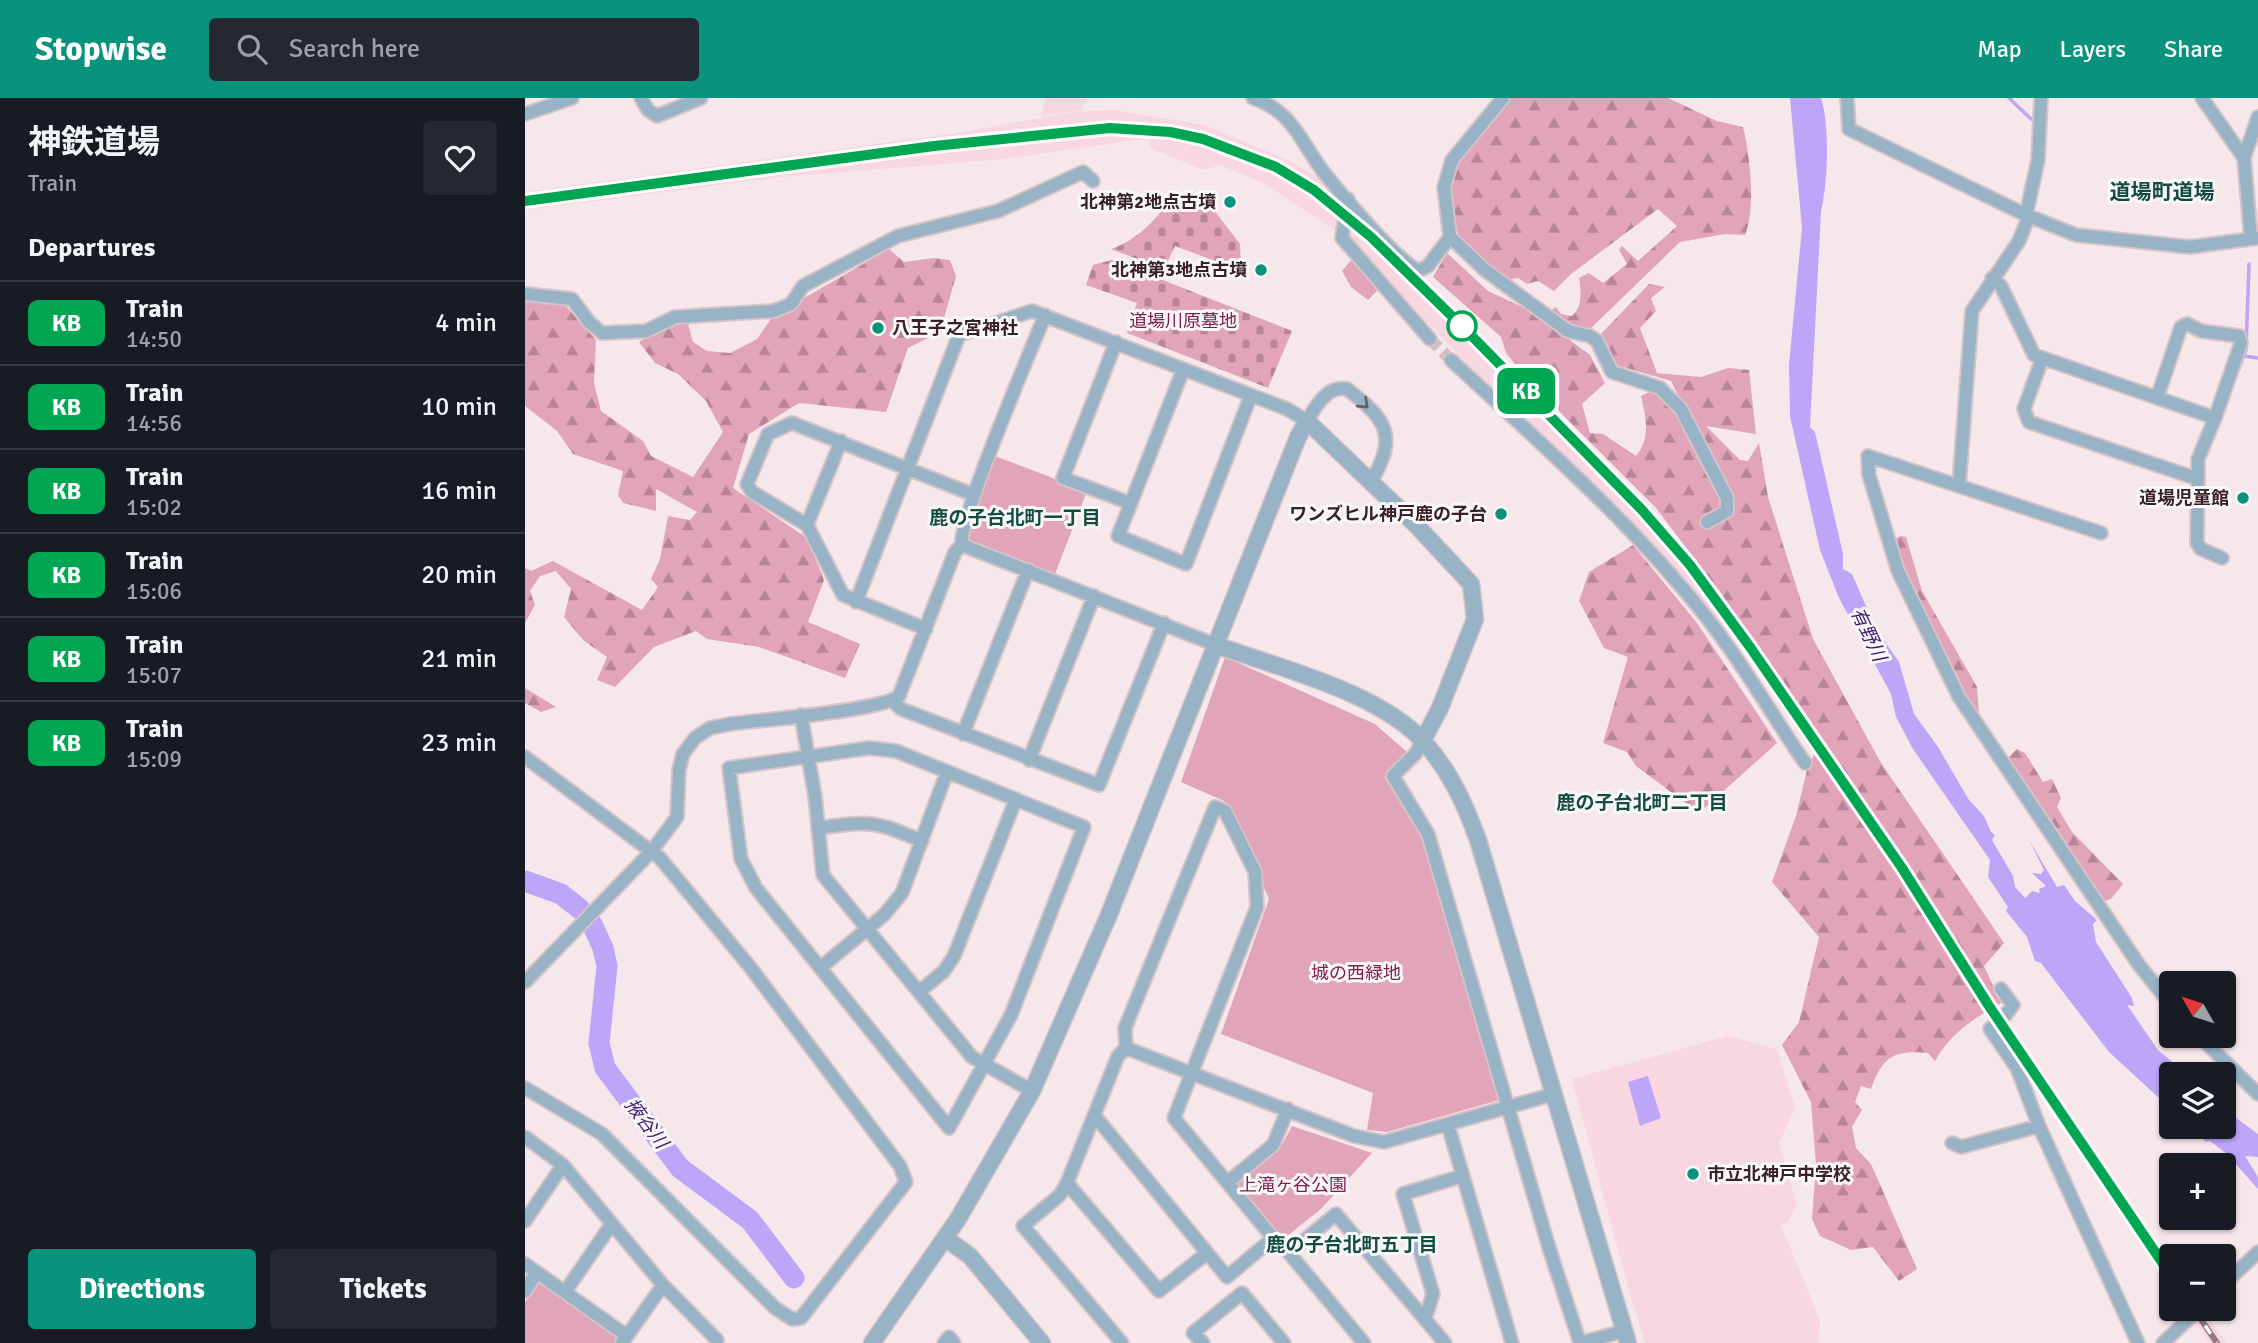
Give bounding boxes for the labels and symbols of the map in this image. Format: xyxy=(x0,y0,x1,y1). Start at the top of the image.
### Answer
district label: 道場町道場 xyxy=(2110,179,2215,205)
place label: 北神第2地点古墳 xyxy=(1080,191,1216,213)
marker: 北神第2地点古墳 xyxy=(1222,194,1238,210)
place label: 北神第3地点古墳 xyxy=(1111,259,1247,281)
marker: 北神第3地点古墳 xyxy=(1253,262,1269,278)
park label: 道場川原墓地 xyxy=(1129,310,1237,332)
unlabelled marker xyxy=(1447,311,1477,341)
place label: 八王子之宮神社 xyxy=(892,317,1018,339)
marker: 八王子之宮神社 xyxy=(870,320,886,336)
line badge: KB xyxy=(1495,368,1557,414)
one-way arrow xyxy=(1356,395,1369,408)
place label: 道場児童館 xyxy=(2139,487,2229,509)
marker: 道場児童館 xyxy=(2235,490,2251,506)
place label: ワンズヒル神戸鹿の子台 xyxy=(1289,503,1487,525)
district label: 鹿の子台北町一丁目 xyxy=(929,506,1101,530)
marker: ワンズヒル神戸鹿の子台 xyxy=(1493,506,1509,522)
water label: 有野川 xyxy=(1845,604,1892,667)
district label: 鹿の子台北町二丁目 xyxy=(1556,791,1728,815)
park label: 城の西緑地 xyxy=(1311,962,1401,984)
north arrow xyxy=(2159,971,2237,1048)
water label: 掖谷川 xyxy=(619,1094,674,1155)
place label: 市立北神戸中学校 xyxy=(1707,1163,1851,1185)
marker: 市立北神戸中学校 xyxy=(1685,1166,1701,1182)
park label: 上滝ヶ谷公園 xyxy=(1239,1174,1347,1196)
district label: 鹿の子台北町五丁目 xyxy=(1266,1233,1438,1257)

